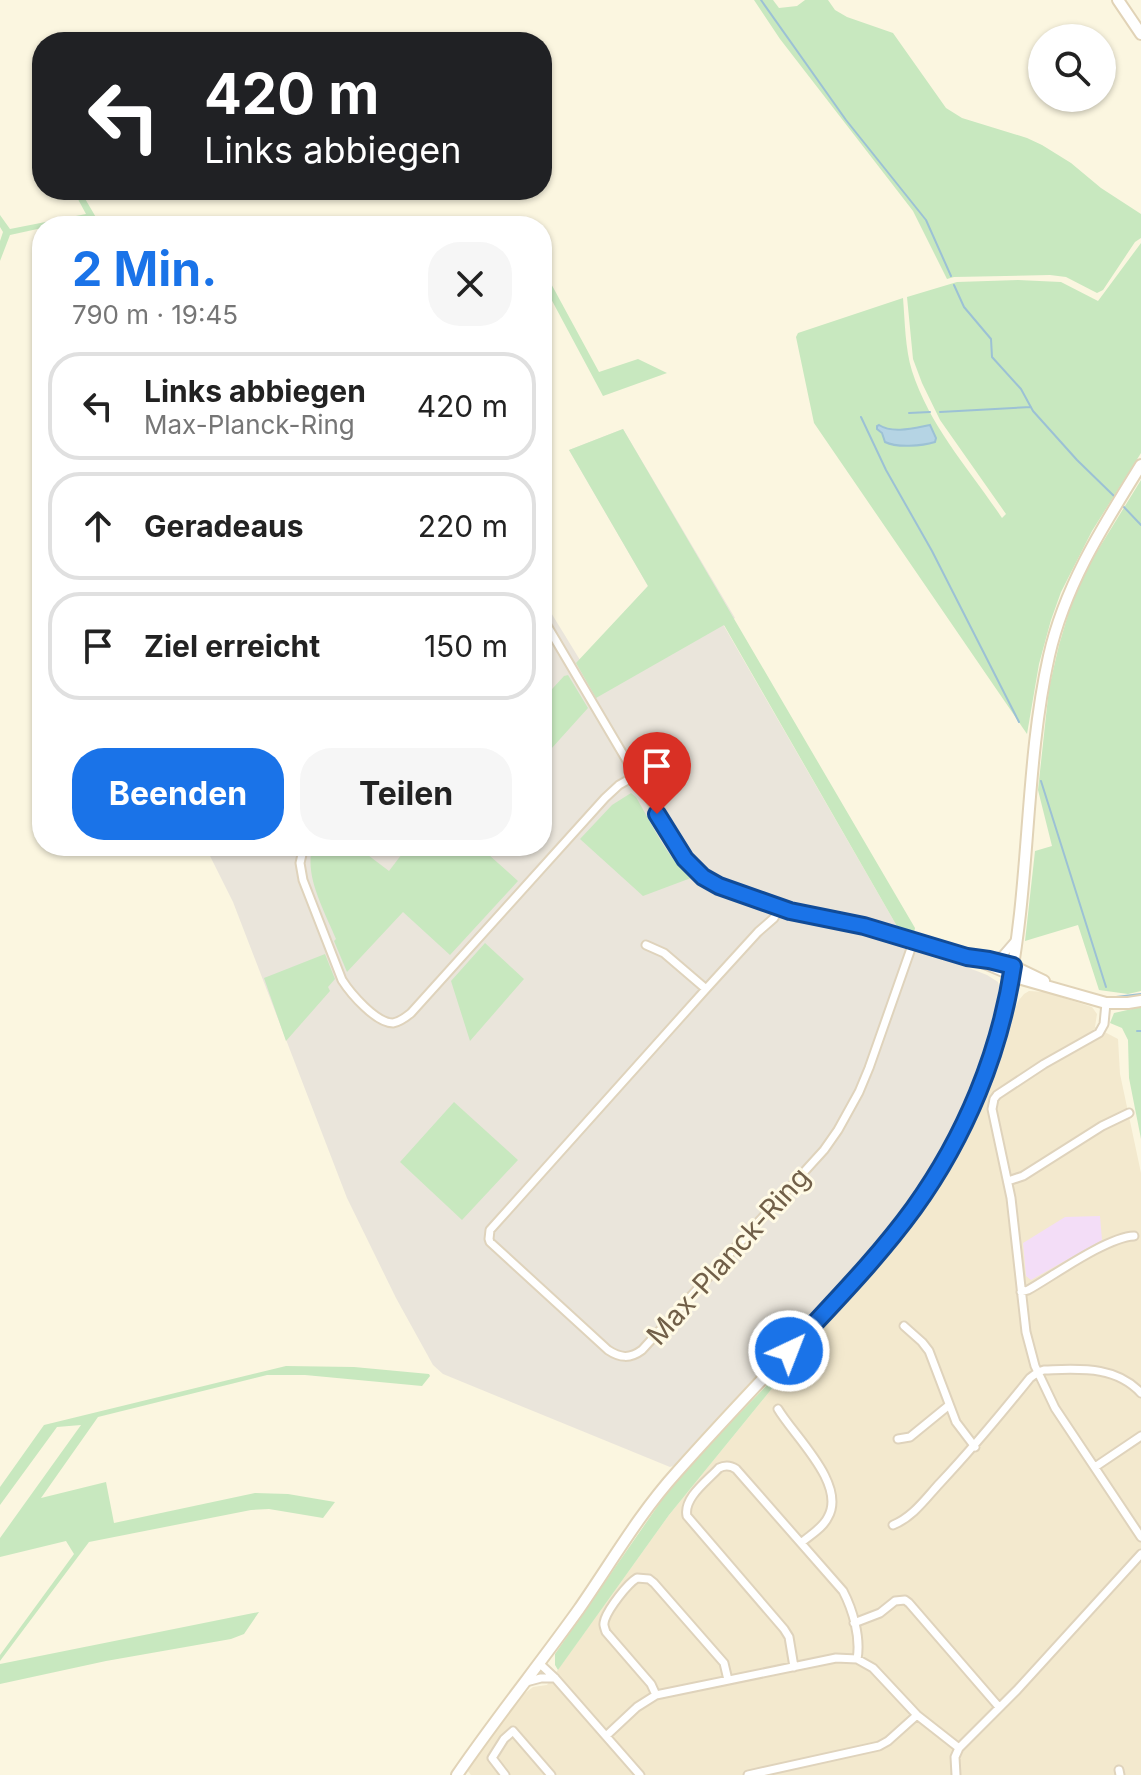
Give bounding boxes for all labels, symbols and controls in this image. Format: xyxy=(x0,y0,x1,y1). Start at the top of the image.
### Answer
map controls xyxy=(1028,24,1116,112)
button: search xyxy=(1028,24,1116,112)
text: 420 m xyxy=(204,60,379,128)
icon: left xyxy=(72,64,176,168)
text: Links abbiegen xyxy=(204,128,462,172)
text: 2 Min. xyxy=(72,239,217,298)
button: close xyxy=(428,242,512,326)
text: 790 m · 19:45 xyxy=(72,299,238,330)
text: Links abbiegen xyxy=(144,373,366,409)
icon: left xyxy=(76,384,120,428)
text: 420 m xyxy=(417,388,508,424)
text: Max-Planck-Ring xyxy=(144,409,355,440)
icon: ahead xyxy=(76,504,120,548)
text: Geradeaus xyxy=(144,508,304,544)
text: 220 m xyxy=(418,508,508,544)
icon: arrive xyxy=(76,624,120,668)
text: Ziel erreicht xyxy=(144,628,320,664)
text: 150 m xyxy=(424,628,508,664)
pin xyxy=(623,732,691,814)
icon: arrive xyxy=(635,744,679,788)
button: Beenden xyxy=(72,748,284,840)
button: Teilen xyxy=(300,748,512,840)
street label: Max-Planck-Ring xyxy=(639,1160,817,1352)
position arrow xyxy=(747,1309,831,1393)

